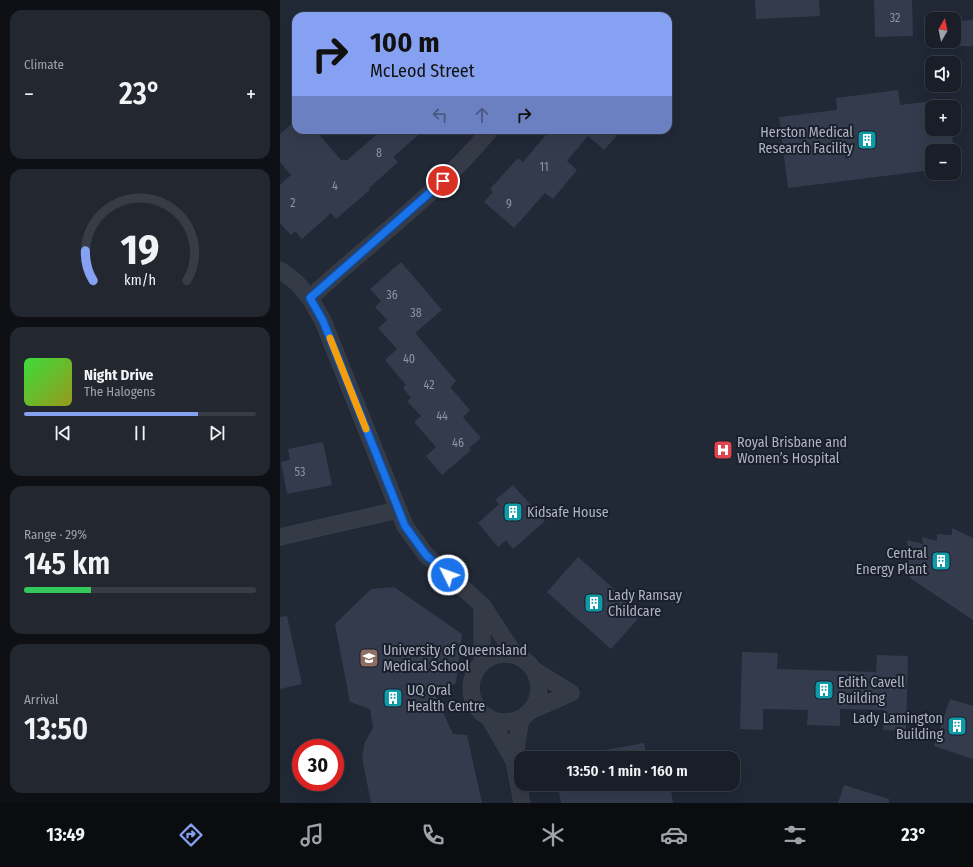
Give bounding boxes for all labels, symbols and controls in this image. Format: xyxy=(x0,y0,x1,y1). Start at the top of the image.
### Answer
house number: 32 xyxy=(890,11,900,25)
north arrow xyxy=(925,12,961,48)
map controls xyxy=(925,12,961,180)
text: 100 m xyxy=(370,26,440,59)
icon: right xyxy=(304,28,356,80)
button: sound xyxy=(925,56,961,92)
text: Climate xyxy=(24,57,64,72)
text: McLeod Street xyxy=(370,60,475,82)
text: 23° xyxy=(119,76,161,112)
text: − xyxy=(24,81,34,108)
text: + xyxy=(246,81,256,108)
button: + xyxy=(925,100,961,136)
icon: left xyxy=(429,104,451,126)
icon: ahead xyxy=(471,104,493,126)
icon: right xyxy=(513,104,535,126)
place label: Herston Medical Research Facility xyxy=(758,124,854,157)
building icon: Herston Medical Research Facility xyxy=(856,129,878,151)
button: − xyxy=(925,144,961,180)
house number: 8 xyxy=(376,146,382,160)
house number: 11 xyxy=(539,160,549,174)
pin xyxy=(426,164,460,198)
icon: arrive xyxy=(432,170,454,192)
house number: 4 xyxy=(332,179,338,193)
house number: 2 xyxy=(290,196,296,210)
house number: 9 xyxy=(506,197,512,211)
text: 19 xyxy=(120,225,160,275)
text: km/h xyxy=(124,271,156,288)
house number: 36 xyxy=(386,288,398,302)
house number: 38 xyxy=(410,306,422,320)
house number: 40 xyxy=(403,352,415,366)
text: Night Drive xyxy=(84,366,153,384)
house number: 42 xyxy=(424,378,434,392)
text: The Halogens xyxy=(84,384,155,399)
house number: 44 xyxy=(436,409,448,423)
icon: previous xyxy=(52,422,74,444)
icon: pause xyxy=(129,422,151,444)
icon: next xyxy=(206,422,228,444)
place label: Royal Brisbane and Women’s Hospital xyxy=(737,434,847,467)
house number: 46 xyxy=(452,436,464,450)
hospital icon: Royal Brisbane and Women’s Hospital xyxy=(712,439,734,461)
house number: 53 xyxy=(295,465,305,479)
building icon: Kidsafe House xyxy=(502,501,524,523)
place label: Kidsafe House xyxy=(527,504,609,521)
text: Range · 29% xyxy=(24,527,87,542)
place label: Central Energy Plant xyxy=(856,545,927,578)
text: 145 km xyxy=(24,546,110,582)
building icon: Central Energy Plant xyxy=(930,550,952,572)
position arrow xyxy=(427,554,469,596)
place label: Lady Ramsay Childcare xyxy=(608,587,683,620)
building icon: Lady Ramsay Childcare xyxy=(583,592,605,614)
place label: University of Queensland Medical School xyxy=(383,642,527,675)
school or university icon: University of Queensland Medical School xyxy=(358,647,380,669)
place label: Edith Cavell Building xyxy=(838,674,905,707)
building icon: Edith Cavell Building xyxy=(813,679,835,701)
place label: UQ Oral Health Centre xyxy=(407,682,485,715)
building icon: UQ Oral Health Centre xyxy=(382,687,404,709)
text: Arrival xyxy=(24,692,58,707)
place label: Lady Lamington Building xyxy=(853,710,943,743)
text: 13:50 xyxy=(24,711,88,747)
building icon: Lady Lamington Building xyxy=(946,715,968,737)
speed limit sign: 30 xyxy=(292,739,344,791)
text: 13:50 · 1 min · 160 m xyxy=(566,762,688,780)
icon: directions xyxy=(177,821,205,849)
icon: music xyxy=(298,821,326,849)
icon: phone xyxy=(419,821,447,849)
icon: climate xyxy=(539,821,567,849)
icon: car xyxy=(660,821,688,849)
icon: filters xyxy=(781,821,809,849)
text: 13:49 xyxy=(46,824,85,846)
text: 23° xyxy=(901,824,927,846)

